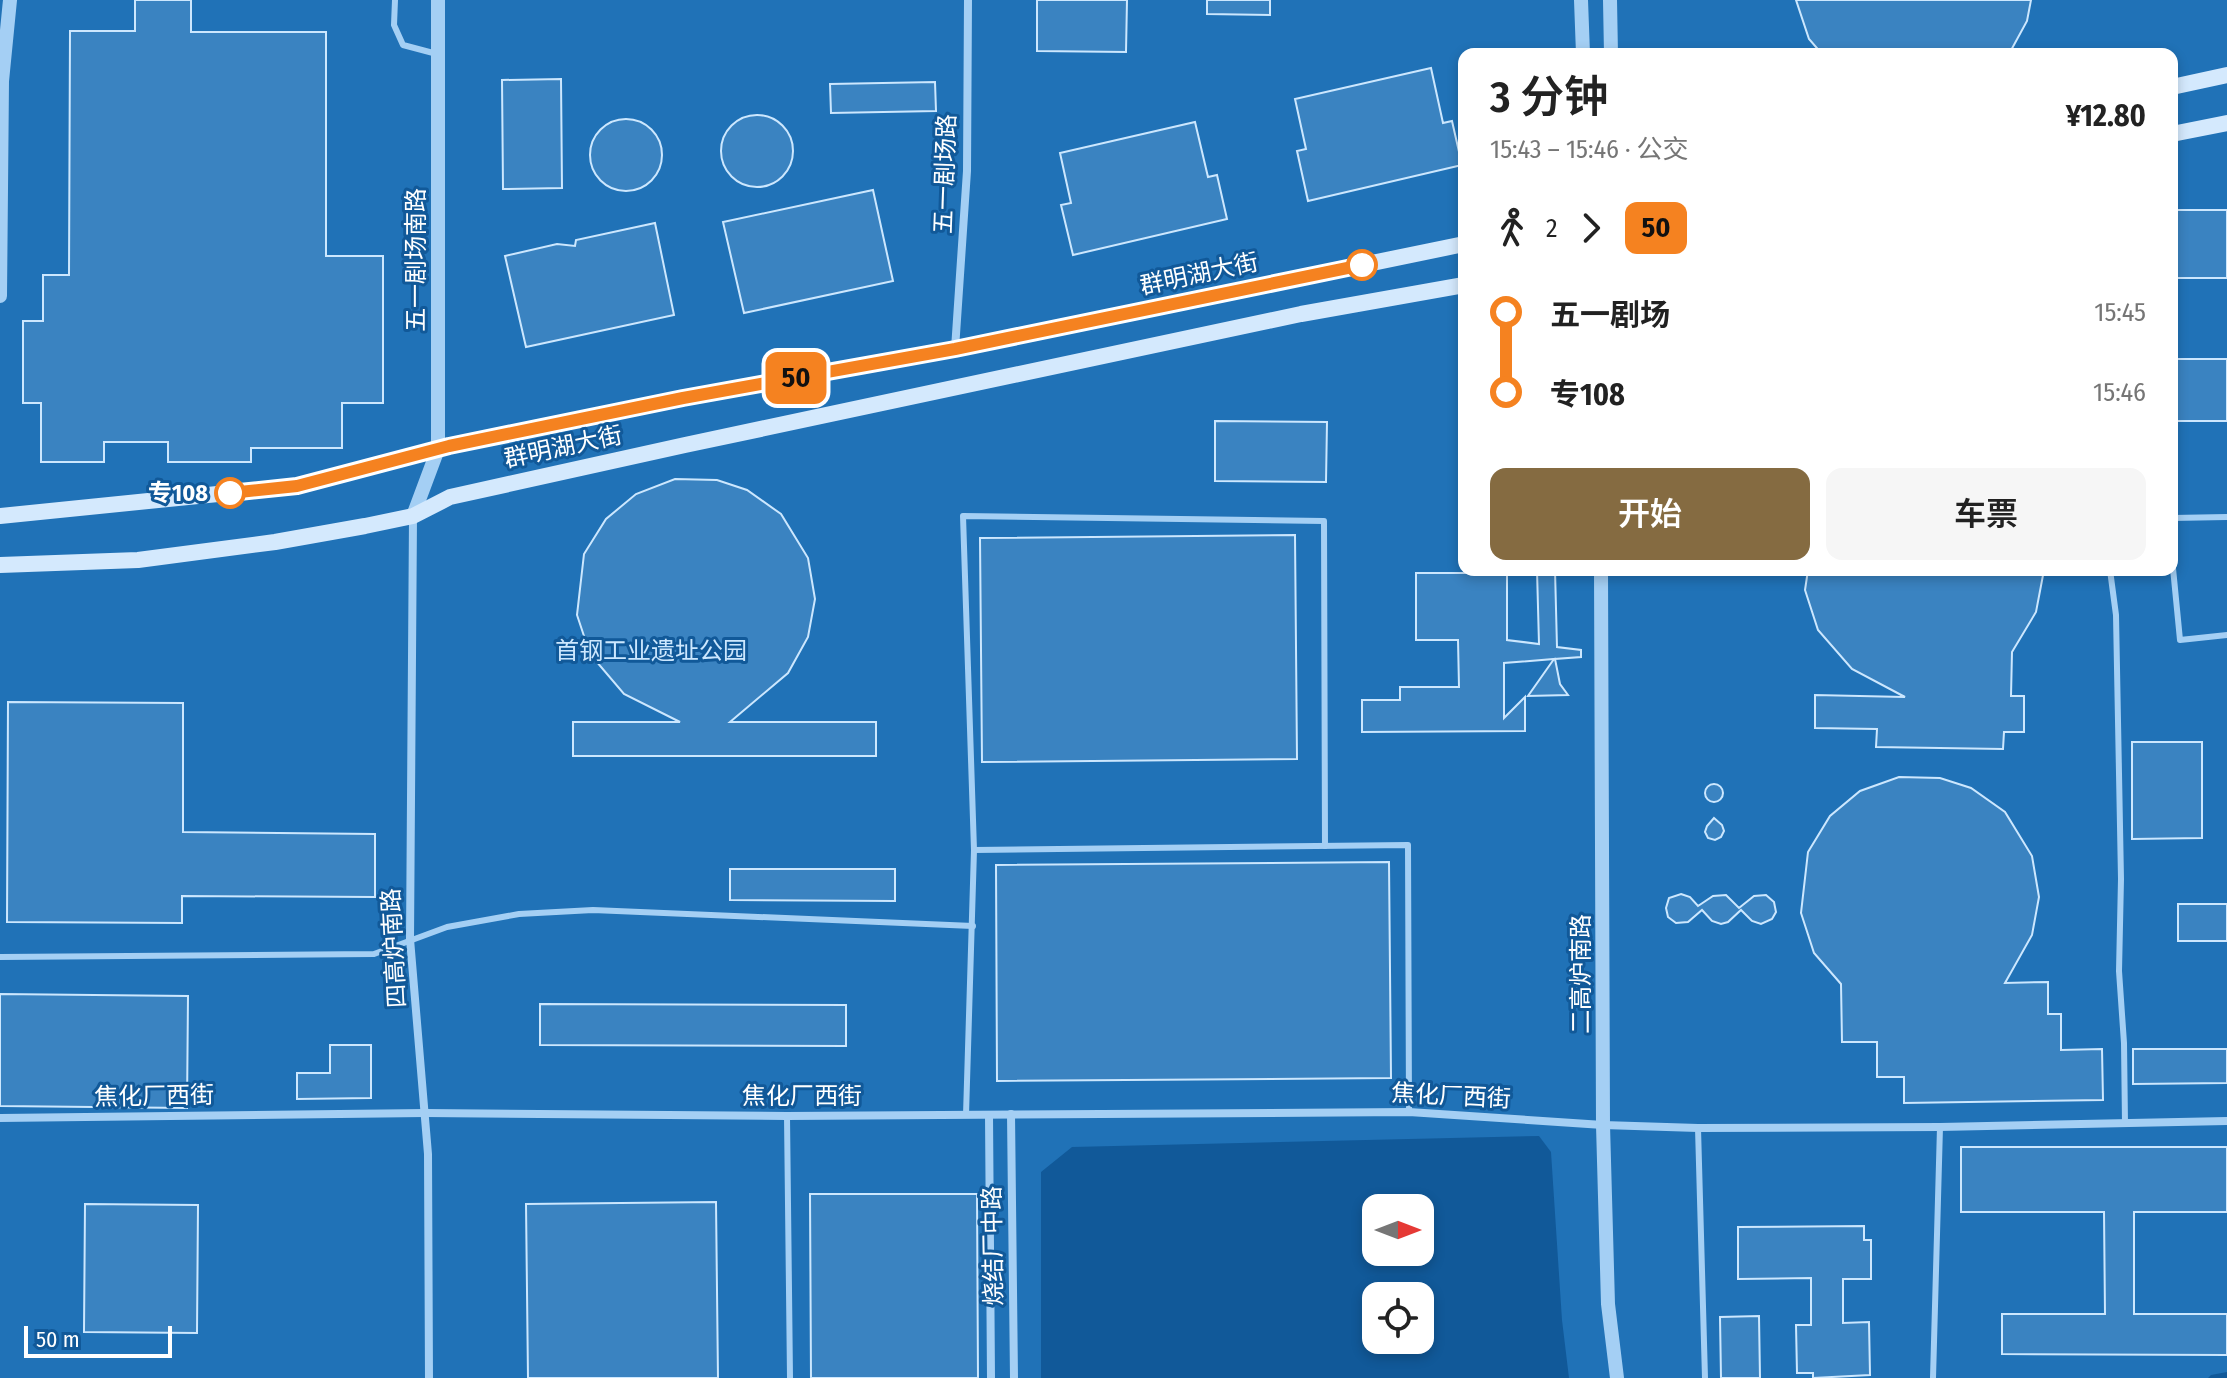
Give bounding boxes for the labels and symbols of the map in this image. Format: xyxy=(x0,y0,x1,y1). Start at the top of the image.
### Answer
street label: 五一剧场路 xyxy=(929,114,961,234)
street label: 五一剧场南路 xyxy=(402,188,430,332)
street label: 群明湖大街 xyxy=(1137,248,1261,300)
unlabelled marker xyxy=(1347,250,1377,280)
line badge: 50 xyxy=(760,352,832,404)
street label: 群明湖大街 xyxy=(501,421,625,473)
marker: 专108 xyxy=(215,478,245,508)
place label: 专108 xyxy=(148,479,208,507)
park label: 首钢工业遗址公园 xyxy=(555,637,747,665)
street label: 四高炉南路 xyxy=(377,887,411,1009)
street label: 二高炉南路 xyxy=(1567,914,1595,1034)
street label: 焦化厂西街 xyxy=(1390,1079,1512,1113)
street label: 焦化厂西街 xyxy=(94,1081,214,1111)
street label: 焦化厂西街 xyxy=(742,1082,862,1110)
street label: 烧结厂中路 xyxy=(978,1186,1008,1306)
north arrow xyxy=(1362,1194,1434,1266)
scale bar xyxy=(24,1322,172,1358)

